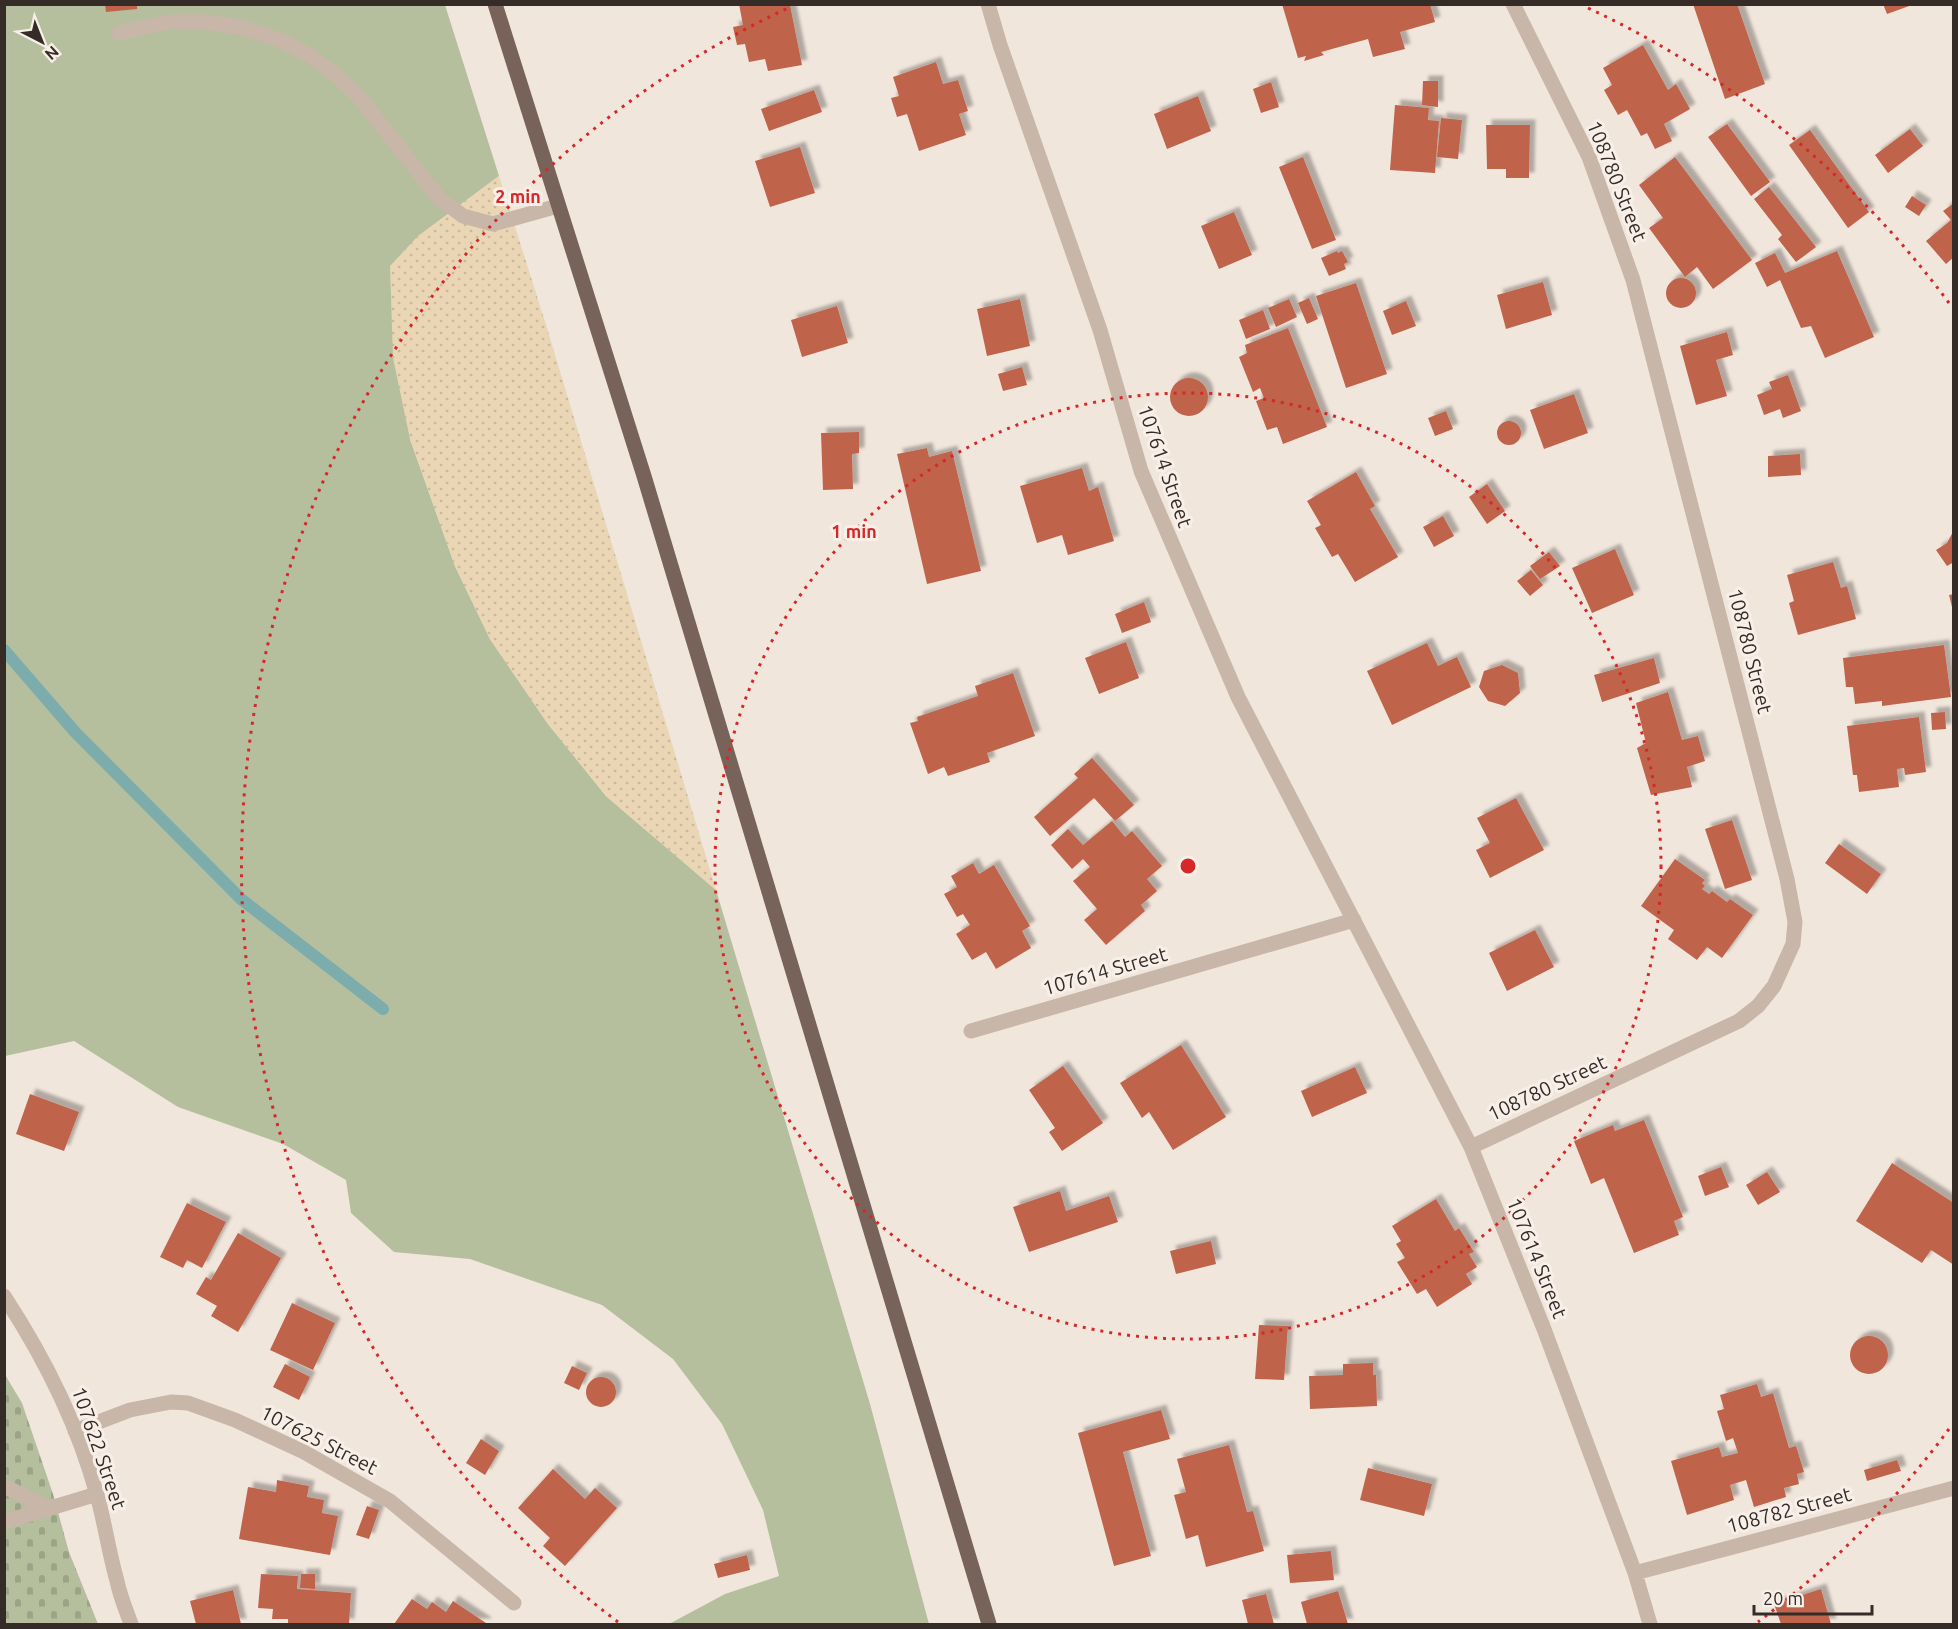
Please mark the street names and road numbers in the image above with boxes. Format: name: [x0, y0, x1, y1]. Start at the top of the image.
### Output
street label: 108780 Street: [1583, 117, 1652, 245]
street label: 107614 Street: [1134, 402, 1197, 530]
street label: 108780 Street: [1724, 586, 1777, 716]
street label: 107614 Street: [1040, 942, 1170, 999]
street label: 108780 Street: [1484, 1050, 1610, 1125]
street label: 107614 Street: [1503, 1194, 1572, 1322]
street label: 107622 Street: [68, 1384, 131, 1512]
street label: 107625 Street: [257, 1400, 382, 1479]
street label: 108782 Street: [1724, 1482, 1854, 1537]

